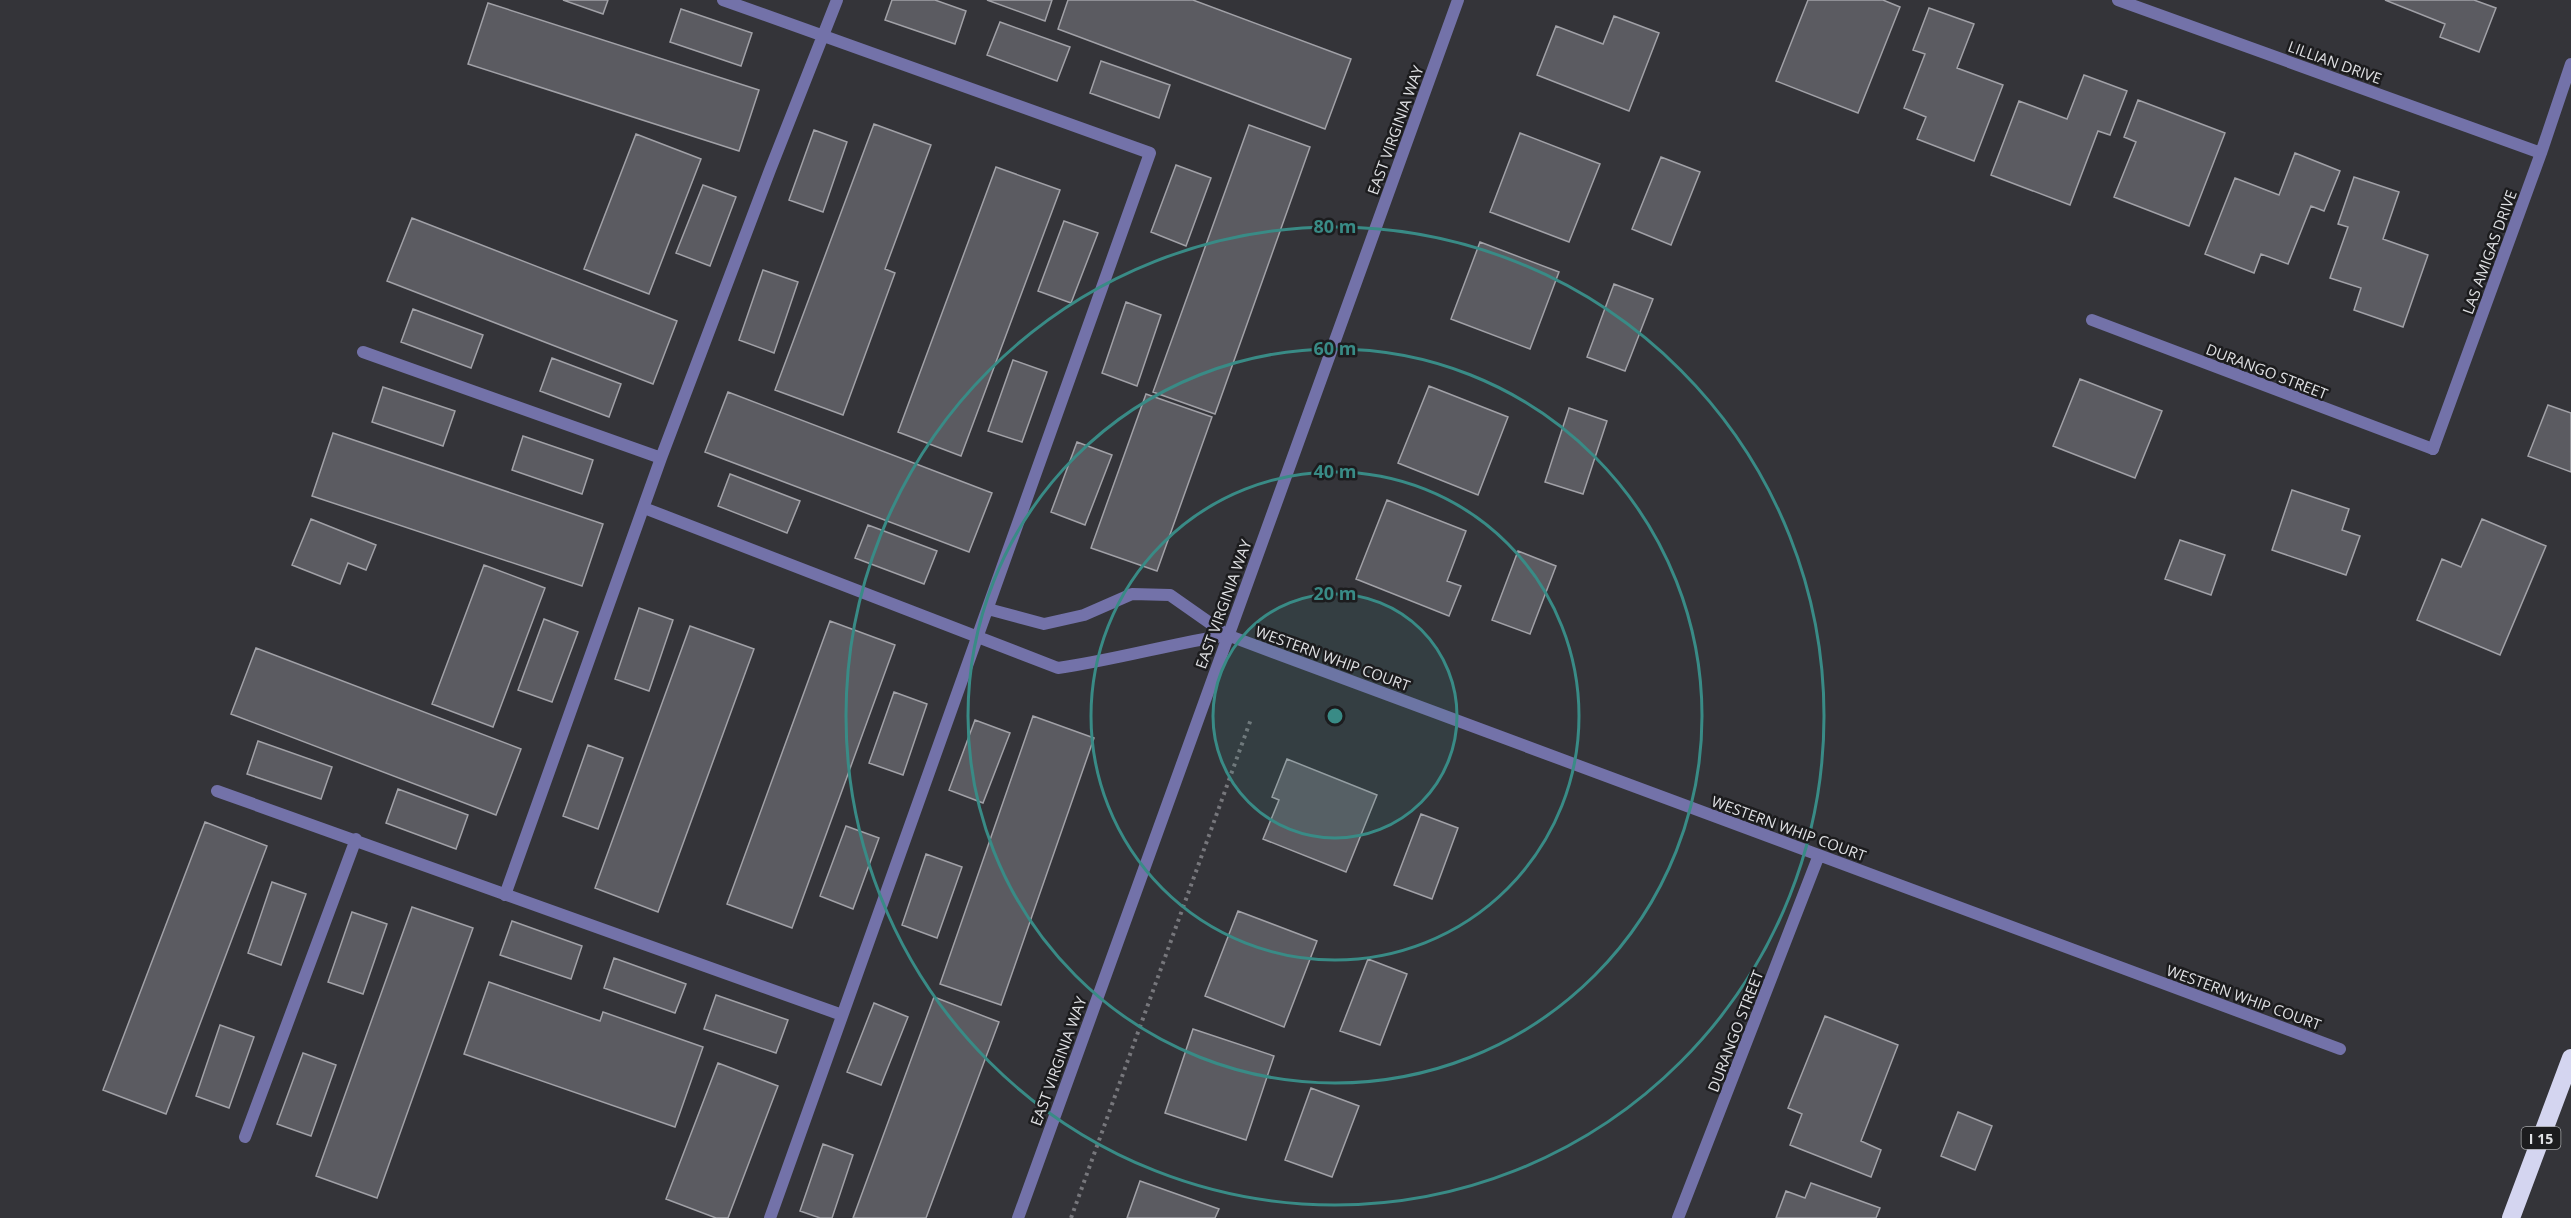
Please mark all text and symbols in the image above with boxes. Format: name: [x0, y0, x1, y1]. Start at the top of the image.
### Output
street label: LILLIAN DRIVE: [2285, 36, 2385, 88]
street label: EAST VIRGINIA WAY: [1362, 62, 1428, 197]
street label: LAS AMIGAS DRIVE: [2457, 187, 2521, 317]
text: 80 m: [1314, 214, 1356, 238]
text: 60 m: [1314, 336, 1356, 360]
street label: DURANGO STREET: [2203, 339, 2331, 404]
text: 40 m: [1314, 459, 1356, 483]
street label: EAST VIRGINIA WAY: [1190, 536, 1256, 671]
text: 20 m: [1314, 581, 1356, 605]
street label: WESTERN WHIP COURT: [1253, 621, 1414, 696]
centre of rings: [1325, 706, 1345, 726]
street label: WESTERN WHIP COURT: [1709, 791, 1870, 866]
street label: WESTERN WHIP COURT: [2164, 960, 2325, 1035]
street label: DURANGO STREET: [1703, 967, 1768, 1095]
street label: EAST VIRGINIA WAY: [1025, 993, 1091, 1128]
road number: I 15: [2522, 1127, 2560, 1149]

